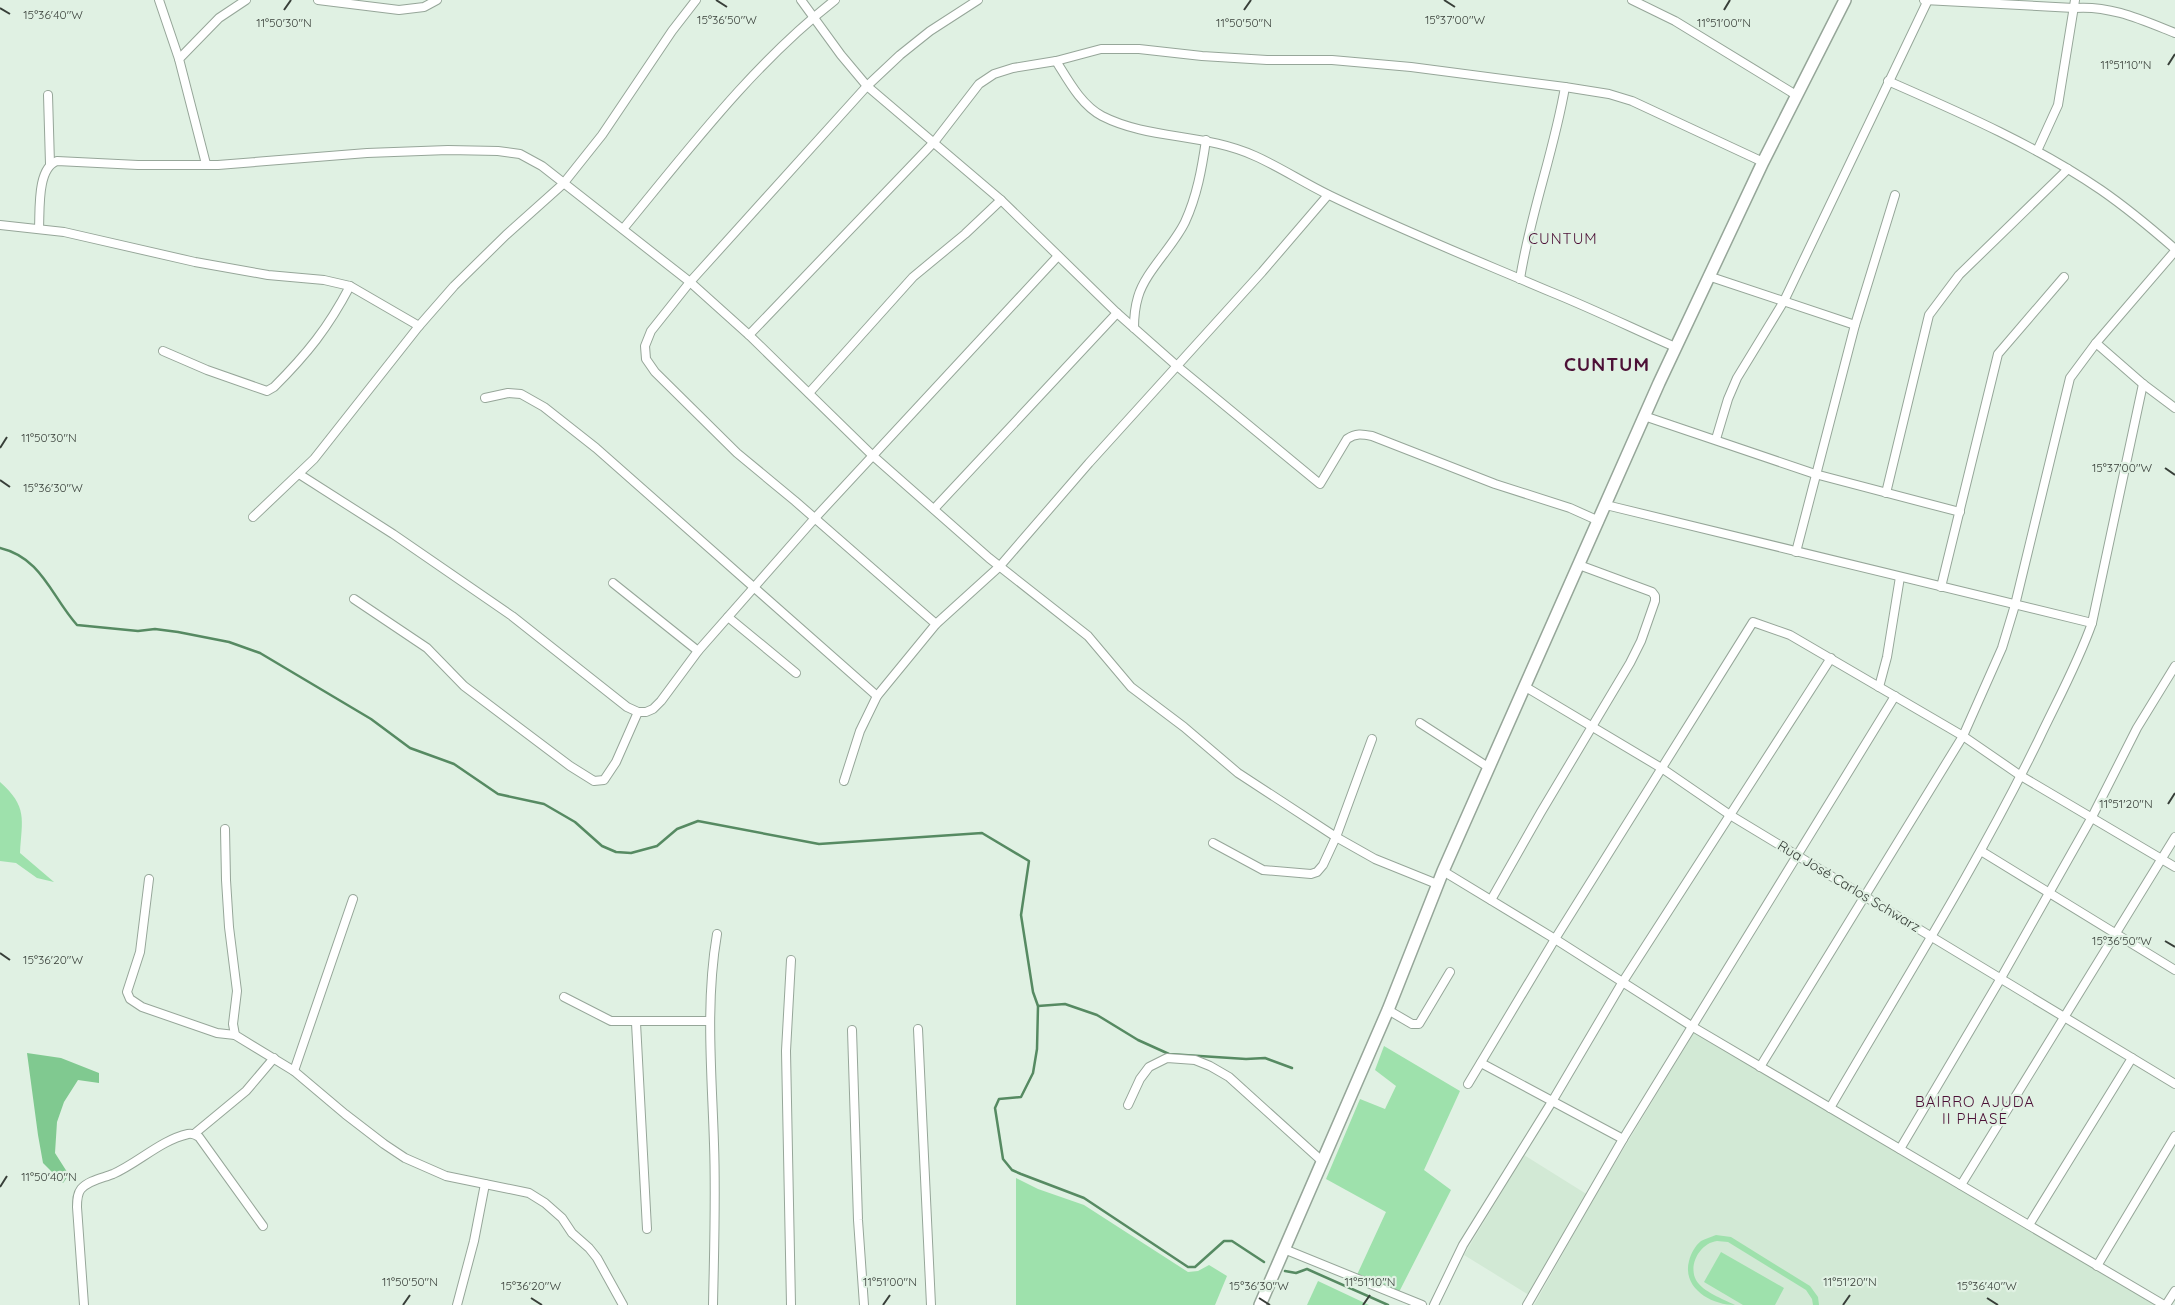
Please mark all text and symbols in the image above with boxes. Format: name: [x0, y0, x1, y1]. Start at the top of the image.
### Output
text: 15°36'40"W: [23, 7, 83, 22]
text: 15°36'50"W: [697, 12, 757, 27]
text: 15°37'00"W: [1425, 12, 1485, 27]
text: 11°50'30"N: [256, 15, 312, 30]
text: 11°50'50"N: [1216, 15, 1272, 30]
text: 11°51'00"N: [1697, 15, 1751, 30]
text: 11°51'10"N: [2100, 57, 2152, 72]
district label: CUNTUM: [1528, 229, 1598, 248]
district label: CUNTUM: [1564, 352, 1650, 376]
text: 11°50'30"N: [21, 430, 77, 445]
text: 15°37'00"W: [2092, 460, 2152, 475]
text: 15°36'30"W: [23, 480, 83, 495]
text: 11°51'20"N: [2099, 796, 2153, 811]
street label: Rua José Carlos Schwarz: [1774, 836, 1924, 936]
text: 15°36'50"W: [2092, 933, 2152, 948]
text: 15°36'20"W: [23, 952, 83, 967]
district label: BAIRRO AJUDA II PHASE: [1915, 1092, 2035, 1128]
text: 11°50'40"N: [21, 1169, 77, 1184]
text: 11°50'50"N: [382, 1274, 438, 1289]
text: 11°51'00"N: [863, 1274, 917, 1289]
text: 11°51'10"N: [1344, 1274, 1396, 1289]
text: 11°51'20"N: [1823, 1274, 1877, 1289]
text: 15°36'20"W: [501, 1278, 561, 1293]
text: 15°36'30"W: [1229, 1278, 1289, 1293]
text: 15°36'40"W: [1957, 1278, 2017, 1293]

